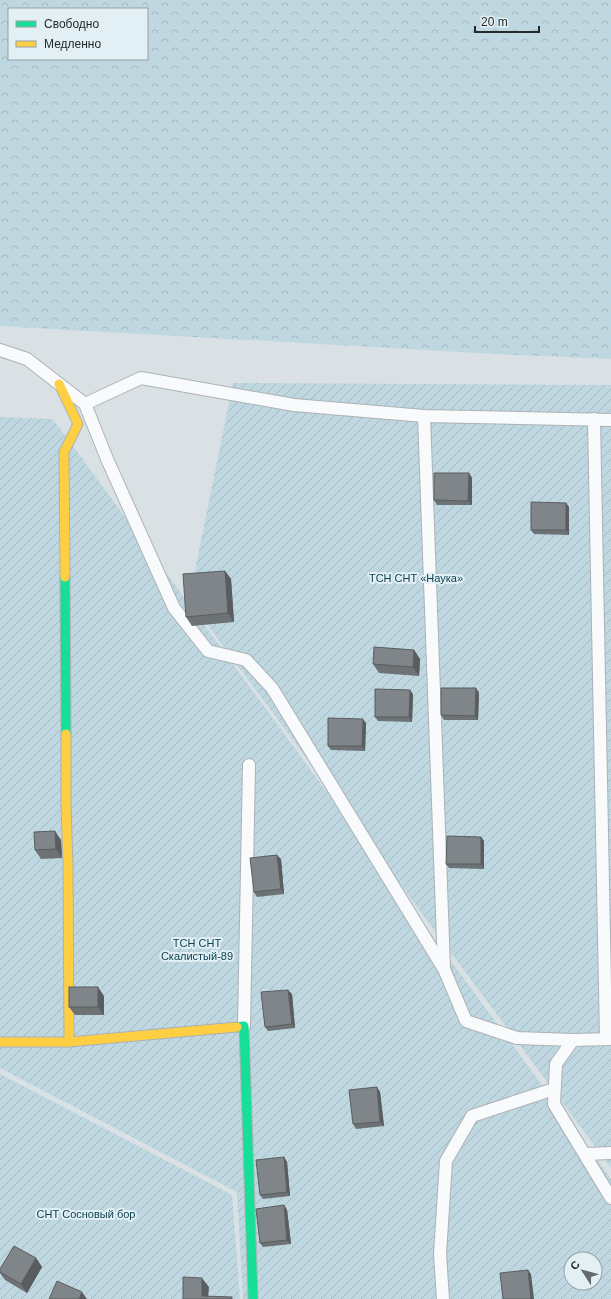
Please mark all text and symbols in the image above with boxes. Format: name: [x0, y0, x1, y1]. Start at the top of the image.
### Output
legend: [8, 8, 148, 60]
scale bar: [475, 8, 539, 34]
text: 20 m: [481, 15, 508, 29]
text: Свободно: [44, 17, 99, 31]
text: Медленно: [44, 37, 101, 51]
park label: ТСН СНТ «Наука»: [369, 572, 463, 584]
park label: ТСН СНТ Скалистый-89: [161, 937, 233, 962]
park label: СНТ Сосновый бор: [37, 1208, 135, 1220]
north arrow: [563, 1251, 603, 1291]
text: С: [568, 1258, 582, 1272]

